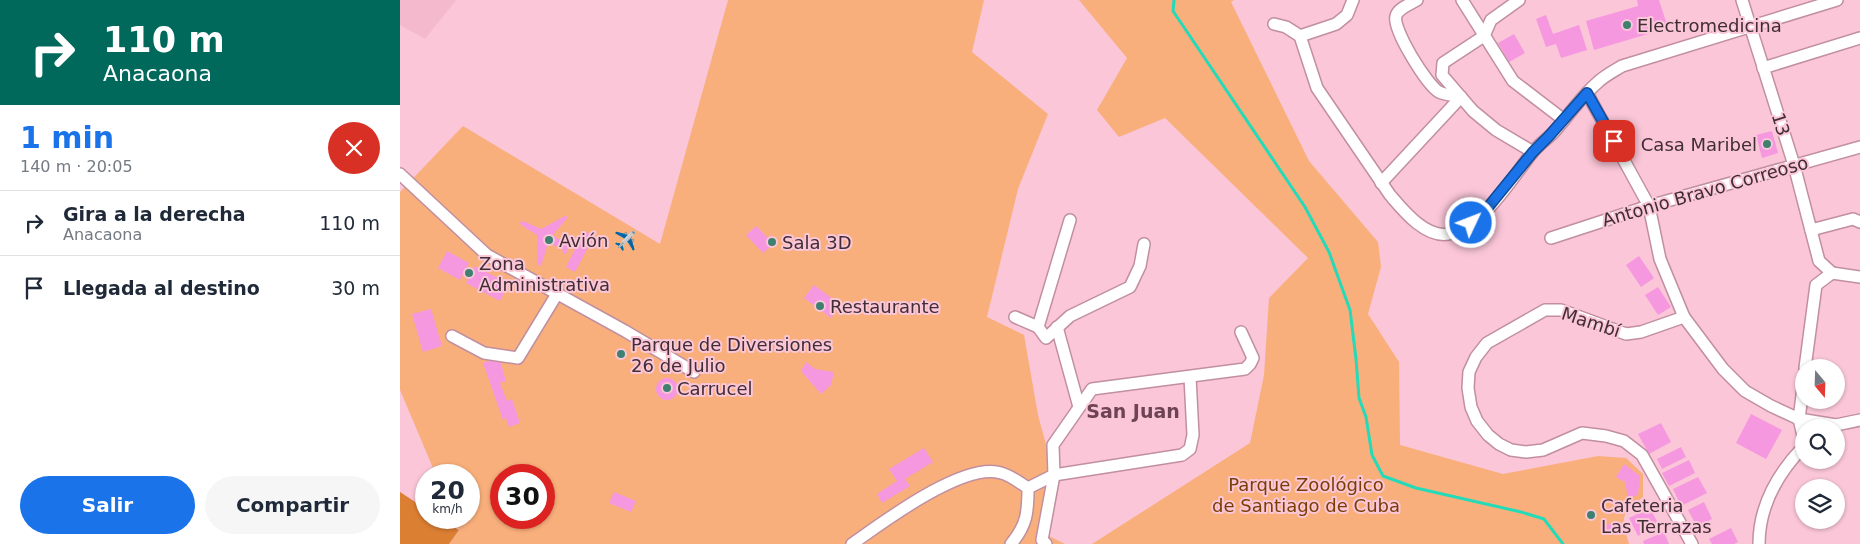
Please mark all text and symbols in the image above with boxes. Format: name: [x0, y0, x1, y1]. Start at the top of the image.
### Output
place label: Electromedicina: [1637, 15, 1782, 36]
marker: Electromedicina: [1621, 19, 1633, 31]
icon: right: [20, 20, 85, 85]
text: 110 m: [103, 20, 225, 60]
text: Anacaona: [103, 61, 212, 86]
street label: 13: [1768, 110, 1794, 138]
text: 1 min: [20, 120, 114, 155]
pin: [1593, 120, 1635, 162]
button: close: [328, 122, 380, 174]
icon: arrive: [1600, 127, 1628, 155]
place label: Casa Maribel: [1641, 134, 1757, 155]
marker: Casa Maribel: [1761, 138, 1773, 150]
street label: Antonio Bravo Correoso: [1600, 152, 1810, 230]
text: 140 m · 20:05: [20, 157, 133, 176]
position arrow: [1444, 196, 1496, 248]
text: Gira a la derecha: [63, 203, 246, 225]
icon: right: [20, 209, 48, 237]
text: 110 m: [319, 212, 380, 234]
text: Anacaona: [63, 225, 142, 244]
place label: Avión ✈️: [559, 230, 636, 251]
place label: Sala 3D: [782, 232, 852, 253]
marker: Avión ✈️: [543, 234, 555, 246]
marker: Sala 3D: [766, 236, 778, 248]
place label: Zona Administrativa: [479, 253, 610, 295]
marker: Zona Administrativa: [463, 267, 475, 279]
icon: arrive: [20, 274, 48, 302]
text: Llegada al destino: [63, 277, 260, 299]
text: 30 m: [331, 277, 380, 299]
place label: Restaurante: [830, 296, 940, 317]
marker: Restaurante: [814, 300, 826, 312]
street label: Mambí: [1559, 303, 1624, 342]
place label: Parque de Diversiones 26 de Julio: [631, 334, 832, 376]
marker: Parque de Diversiones 26 de Julio: [615, 348, 627, 360]
north arrow: [1795, 359, 1845, 409]
map controls: [1795, 359, 1845, 529]
place label: Carrucel: [677, 378, 752, 399]
marker: Carrucel: [661, 382, 673, 394]
district label: San Juan: [1086, 400, 1180, 422]
button: search: [1795, 419, 1845, 469]
speed limit sign: 30: [490, 464, 555, 529]
park label: Parque Zoológico de Santiago de Cuba: [1212, 474, 1400, 516]
button: Salir: [20, 476, 195, 534]
button: Compartir: [205, 476, 380, 534]
text: 20: [430, 476, 465, 505]
button: layers: [1795, 479, 1845, 529]
place label: Cafeteria Las Terrazas: [1601, 495, 1712, 537]
text: km/h: [432, 502, 463, 516]
marker: Cafeteria Las Terrazas: [1585, 509, 1597, 521]

